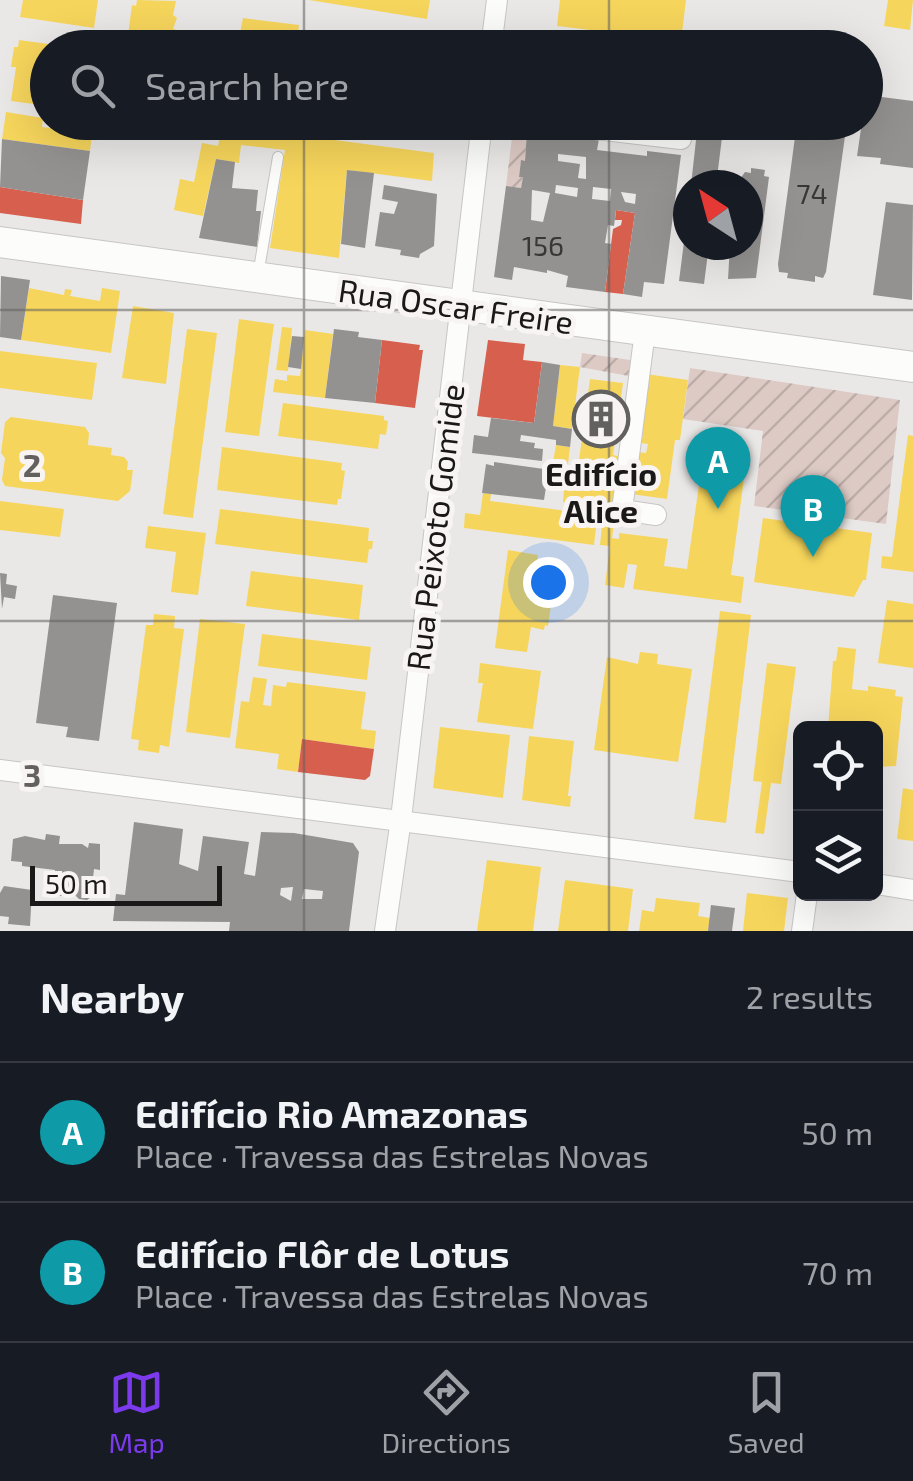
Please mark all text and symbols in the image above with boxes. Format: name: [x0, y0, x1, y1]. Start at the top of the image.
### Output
search box: [30, 30, 883, 140]
icon: search: [65, 58, 120, 113]
text: Search here: [145, 62, 349, 108]
north arrow: [673, 170, 763, 260]
house number: 74: [796, 176, 828, 210]
house number: 156: [522, 228, 564, 262]
street label: Rua Oscar Freire: [336, 270, 576, 340]
street label: Rua Peixoto Gomide: [398, 382, 470, 672]
building icon: Edifício Alice: [571, 389, 631, 449]
pin: A: [686, 426, 750, 509]
text: 2: [23, 445, 41, 483]
place label: Edifício Alice: [545, 454, 657, 529]
pin: B: [780, 474, 846, 557]
your location: [523, 557, 574, 608]
map controls: [793, 721, 883, 901]
button: locate: [793, 721, 883, 811]
text: 3: [23, 755, 41, 793]
button: layers: [793, 811, 883, 901]
scale bar: [30, 861, 222, 906]
text: 50 m: [45, 866, 108, 900]
text: Nearby: [40, 971, 184, 1021]
text: 2 results: [746, 977, 873, 1015]
text: Edifício Rio Amazonas: [135, 1090, 528, 1136]
text: A: [62, 1113, 83, 1151]
text: 50 m: [801, 1113, 873, 1151]
text: Place · Travessa das Estrelas Novas: [135, 1136, 649, 1174]
text: Edifício Flôr de Lotus: [135, 1230, 510, 1276]
text: B: [62, 1253, 83, 1291]
text: 70 m: [802, 1253, 873, 1291]
text: Place · Travessa das Estrelas Novas: [135, 1276, 649, 1314]
tab: Map: [108, 1365, 165, 1459]
tab: Directions: [382, 1365, 511, 1459]
tab: Saved: [728, 1365, 805, 1459]

